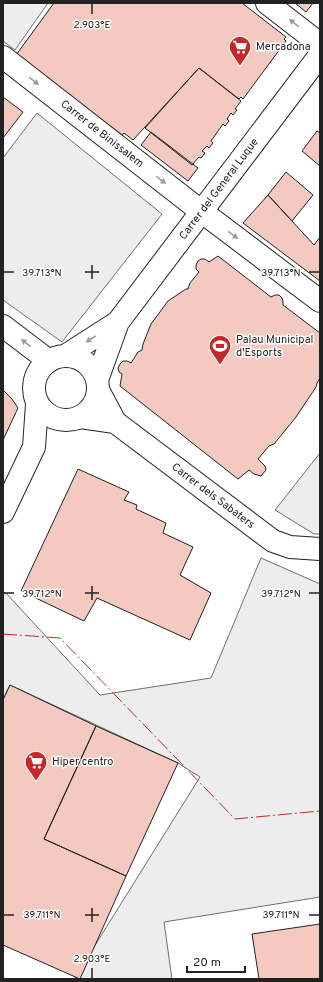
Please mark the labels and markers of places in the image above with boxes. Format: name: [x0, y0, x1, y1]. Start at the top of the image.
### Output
supermarket icon: Mercadona: [227, 34, 253, 67]
place label: Mercadona: [256, 40, 311, 54]
sports icon: Palau Municipal d'Esports: [207, 333, 233, 366]
place label: Palau Municipal d'Esports: [236, 333, 313, 360]
supermarket icon: Hiper centro: [23, 749, 49, 782]
place label: Hiper centro: [52, 755, 113, 769]

